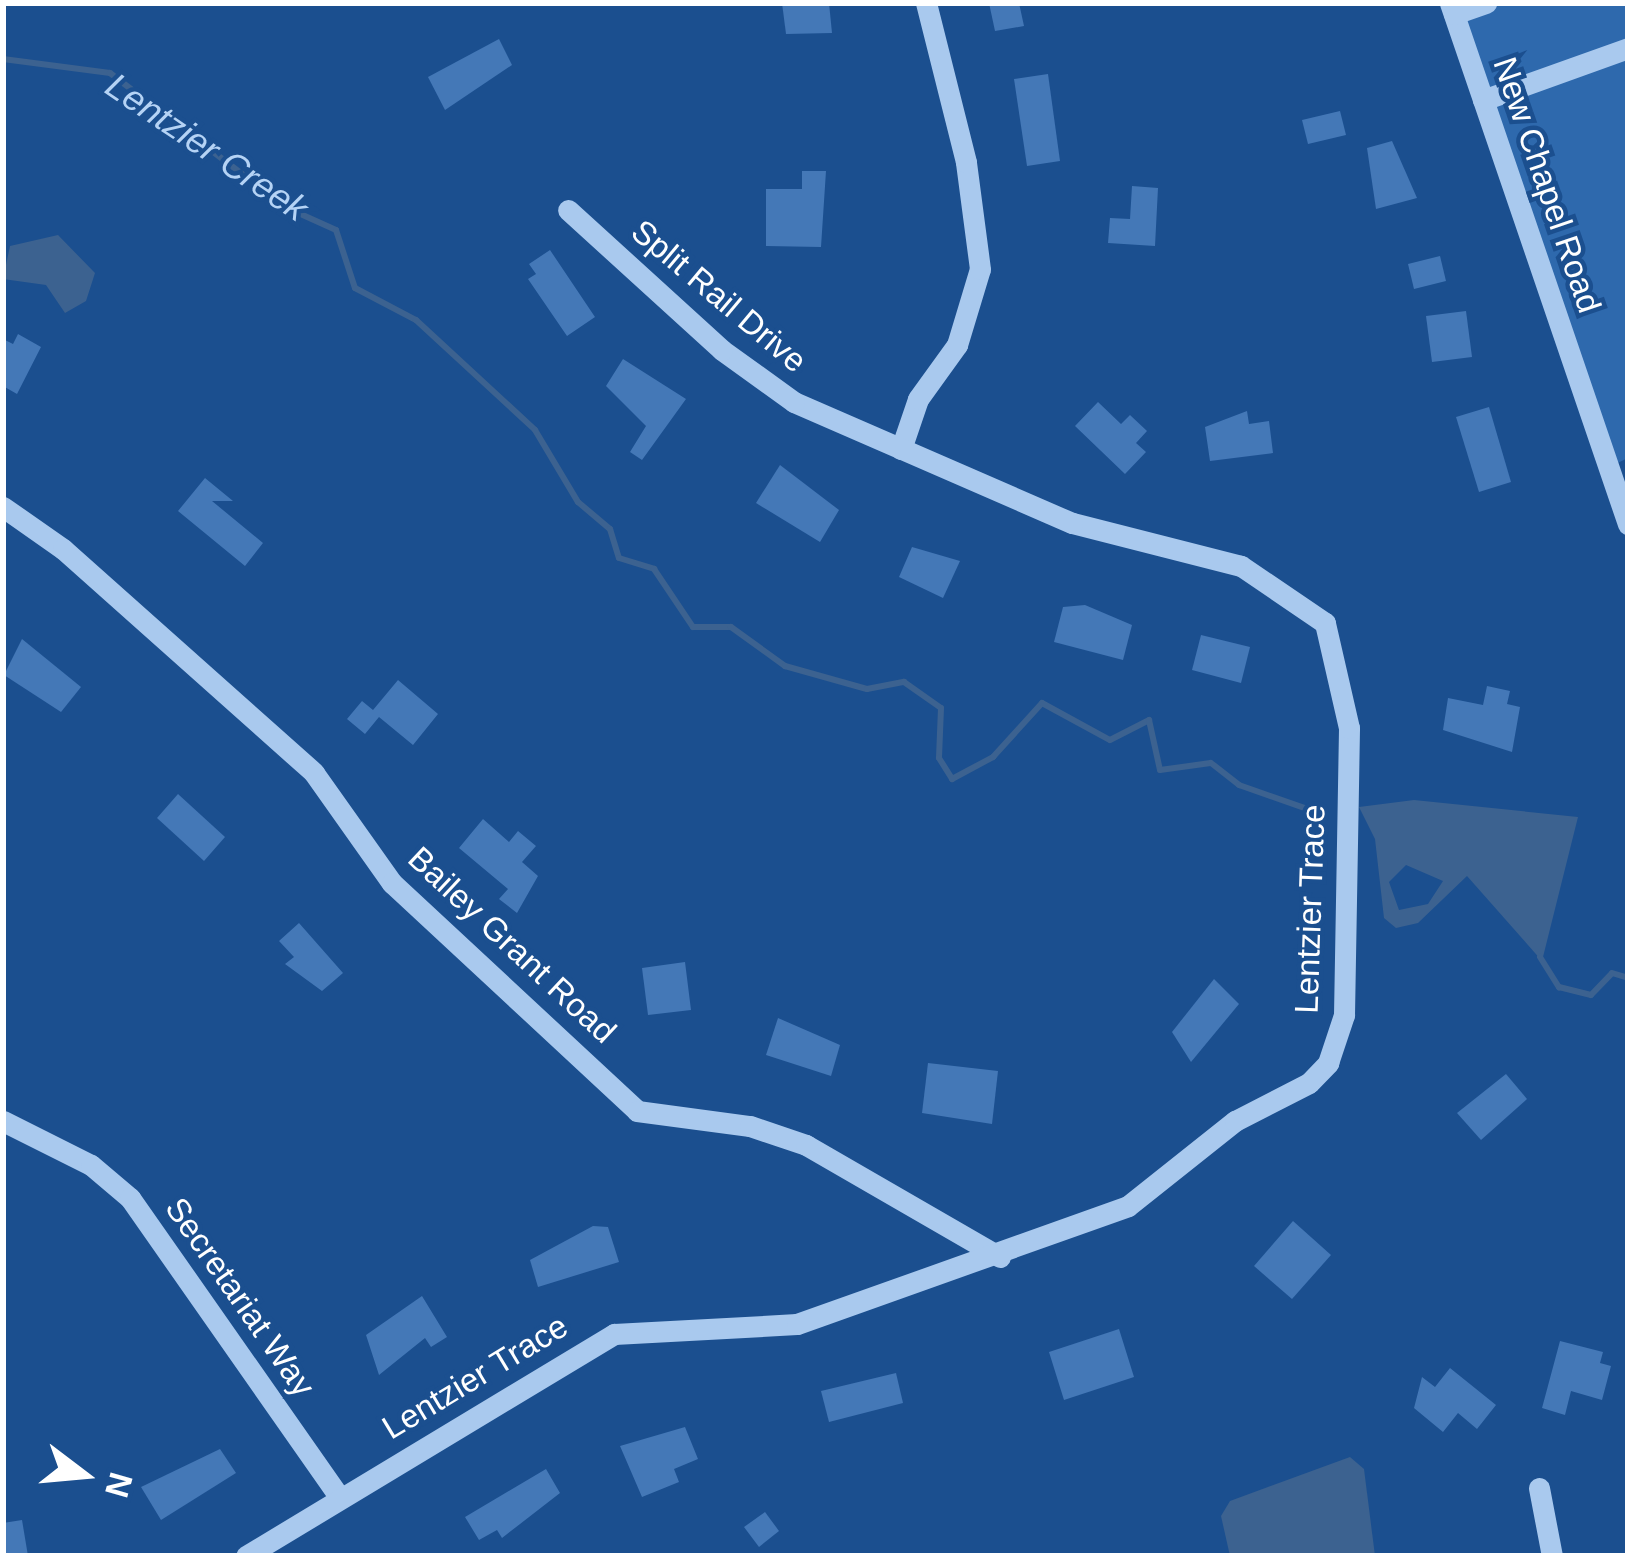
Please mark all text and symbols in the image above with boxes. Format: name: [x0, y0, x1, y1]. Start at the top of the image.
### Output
street label: New Chapel Road: [1485, 52, 1609, 318]
water label: Lentzier Creek: [98, 64, 316, 230]
street label: Split Rail Drive: [623, 211, 815, 381]
street label: Lentzier Trace: [1287, 804, 1333, 1014]
street label: Bailey Grant Road: [400, 839, 624, 1051]
street label: Secretariat Way: [157, 1190, 323, 1404]
street label: Lentzier Trace: [375, 1306, 575, 1448]
north arrow: [24, 1415, 144, 1535]
text: N: [98, 1469, 140, 1502]

